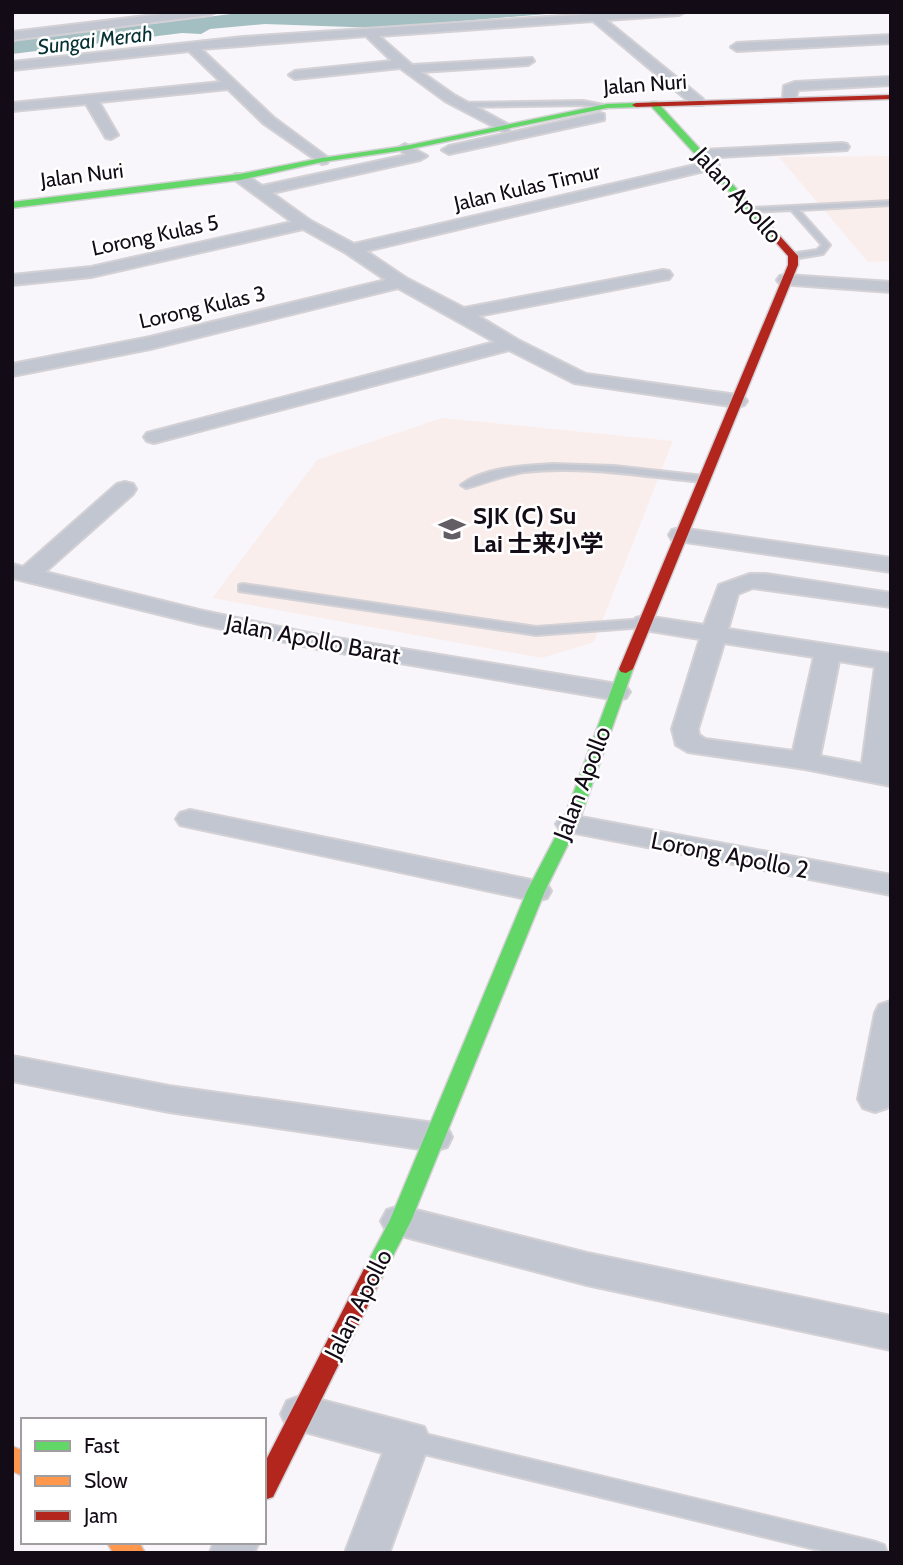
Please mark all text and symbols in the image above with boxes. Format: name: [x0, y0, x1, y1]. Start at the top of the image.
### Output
water label: Sungai Merah: [36, 21, 154, 59]
street label: Jalan Nuri: [602, 69, 687, 99]
street label: Jalan Apollo: [687, 140, 789, 249]
street label: Jalan Nuri: [38, 158, 125, 193]
street label: Jalan Kulas Timur: [451, 158, 603, 216]
street label: Lorong Kulas 5: [89, 209, 221, 261]
street label: Lorong Kulas 3: [136, 280, 268, 334]
place label: SJK (C) Su Lai 士来小学: [473, 501, 604, 558]
school or university icon: SJK (C) Su Lai 士来小学: [437, 514, 467, 544]
street label: Jalan Apollo Barat: [222, 608, 403, 670]
street label: Jalan Apollo: [547, 722, 617, 845]
street label: Lorong Apollo 2: [649, 826, 811, 884]
street label: Jalan Apollo: [318, 1244, 398, 1365]
legend: [21, 1418, 266, 1544]
text: Fast: [84, 1433, 120, 1458]
text: Slow: [84, 1468, 128, 1493]
text: Jam: [83, 1503, 118, 1528]

